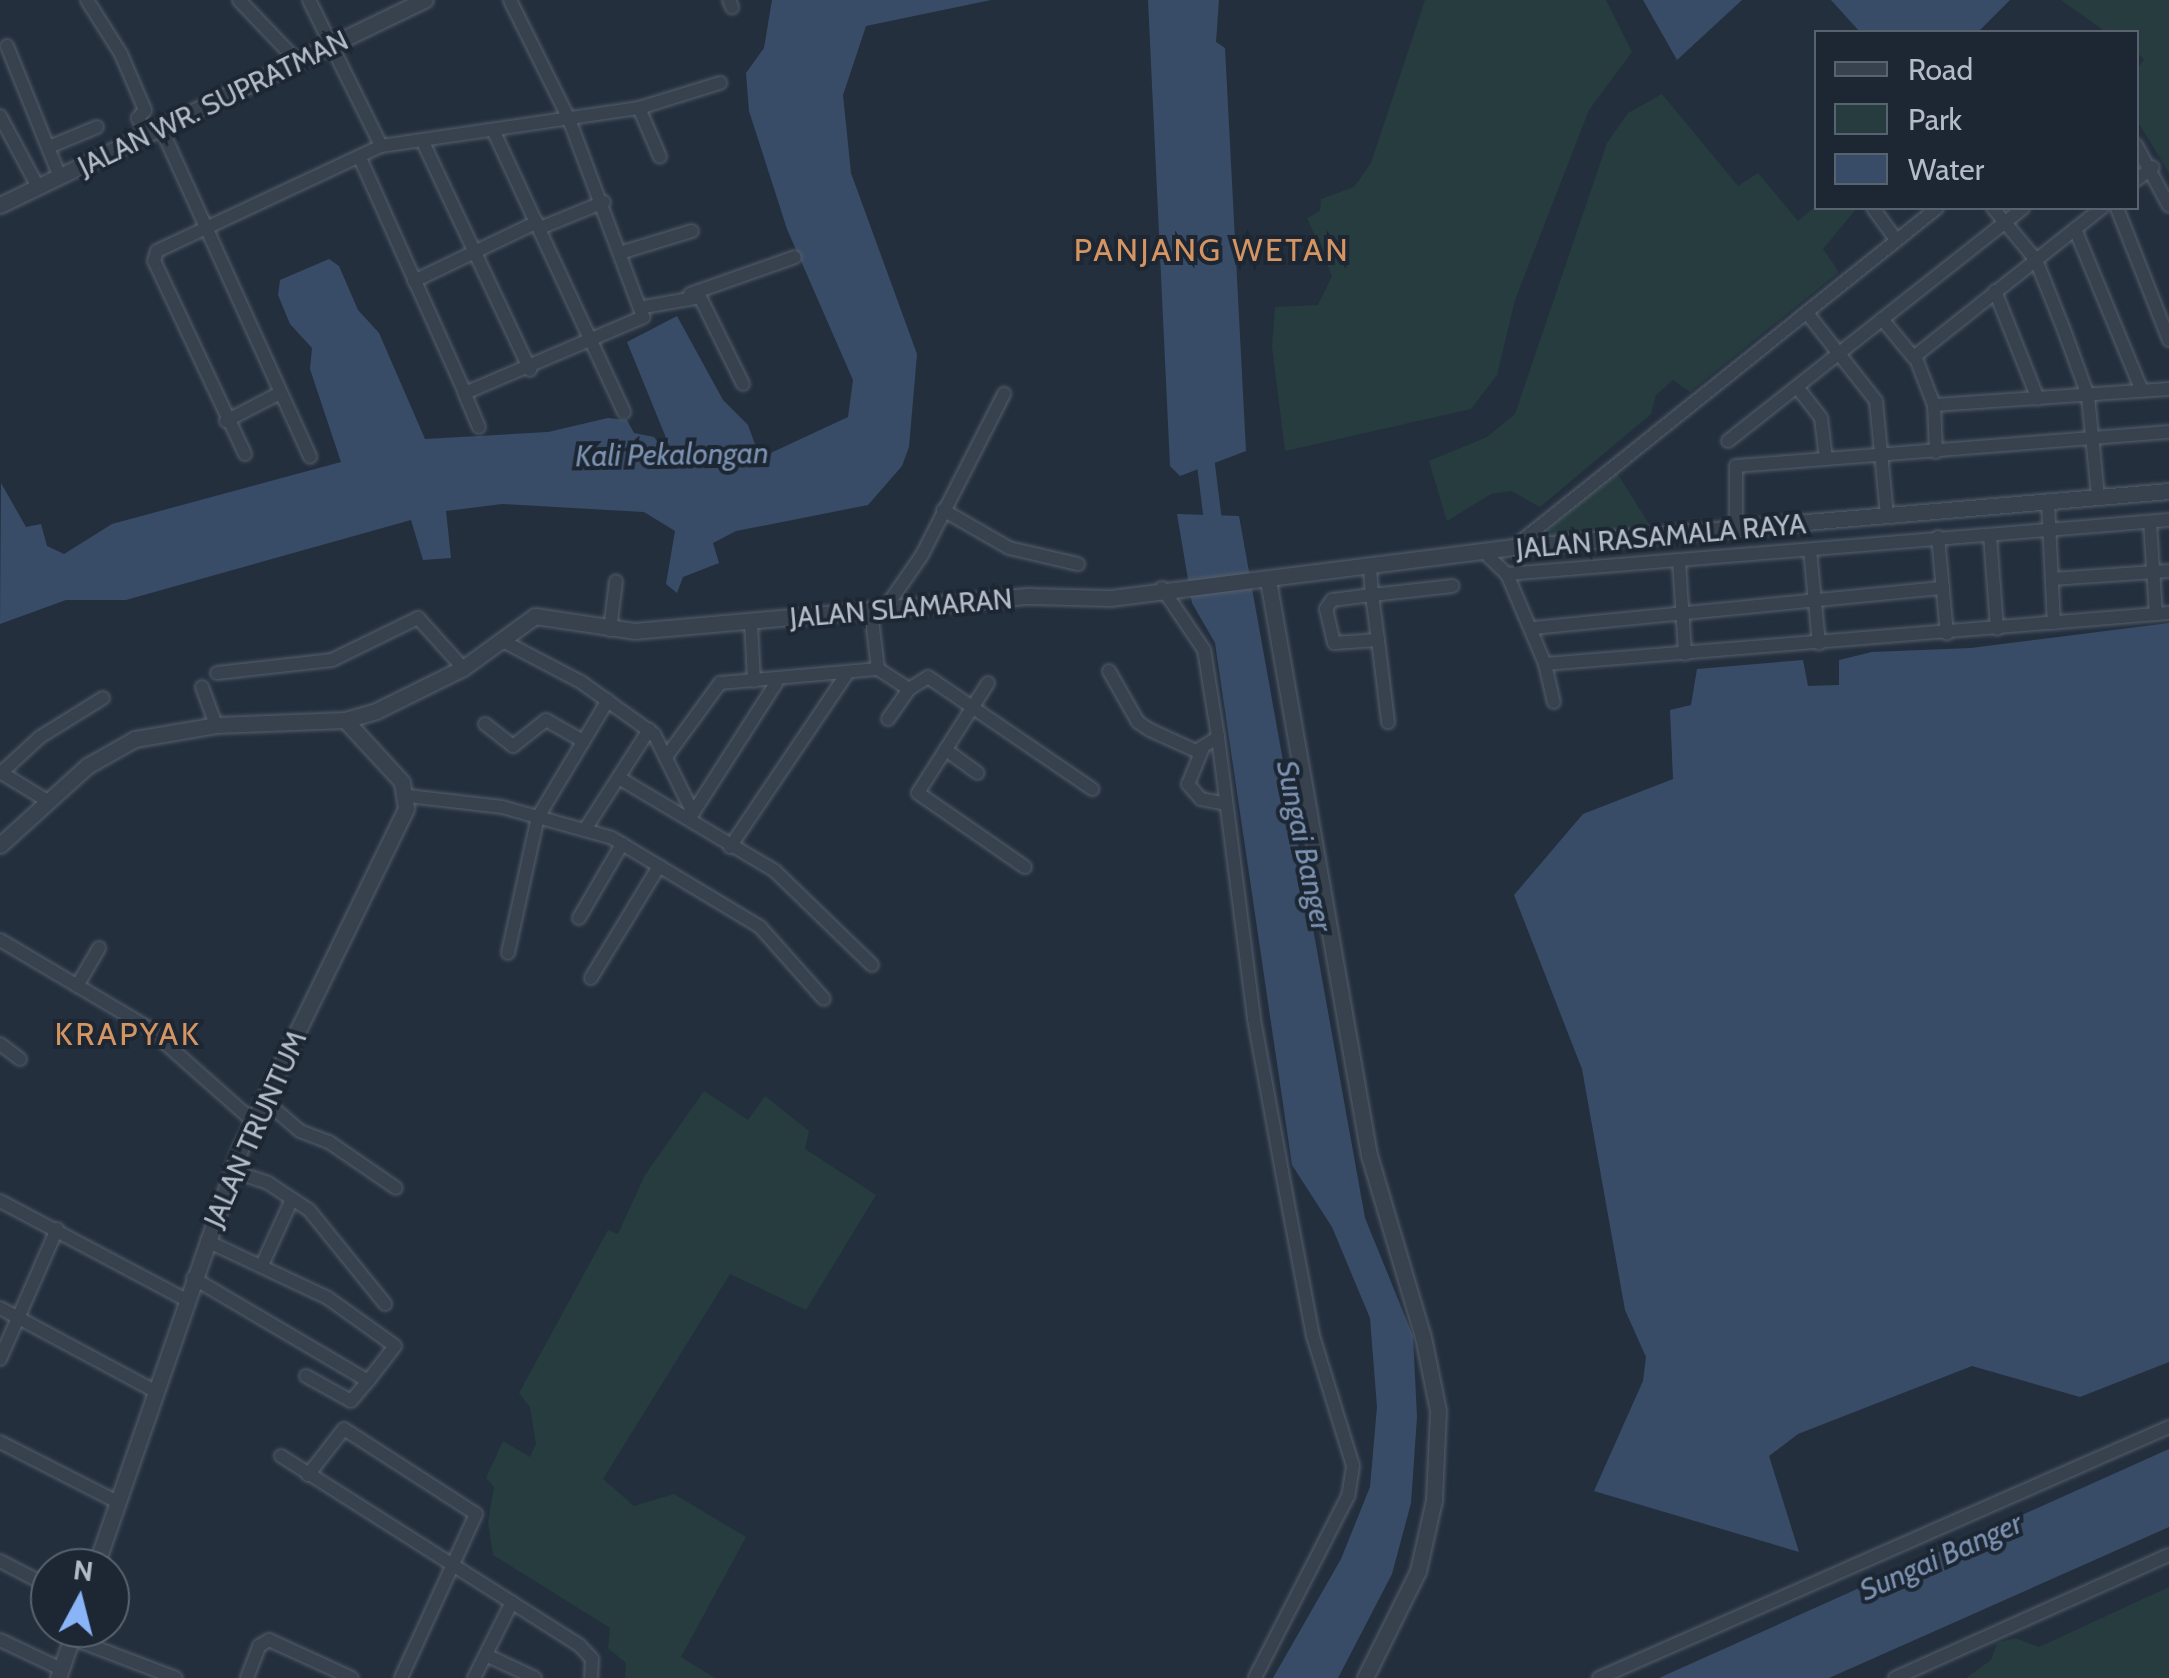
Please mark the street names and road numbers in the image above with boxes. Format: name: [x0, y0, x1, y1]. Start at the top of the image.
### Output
street label: JALAN WR. SUPRATMAN: [72, 23, 354, 183]
street label: JALAN RASAMALA RAYA: [1515, 507, 1807, 565]
street label: JALAN SLAMARAN: [788, 582, 1014, 634]
street label: JALAN TRUNTUM: [197, 1026, 313, 1232]

